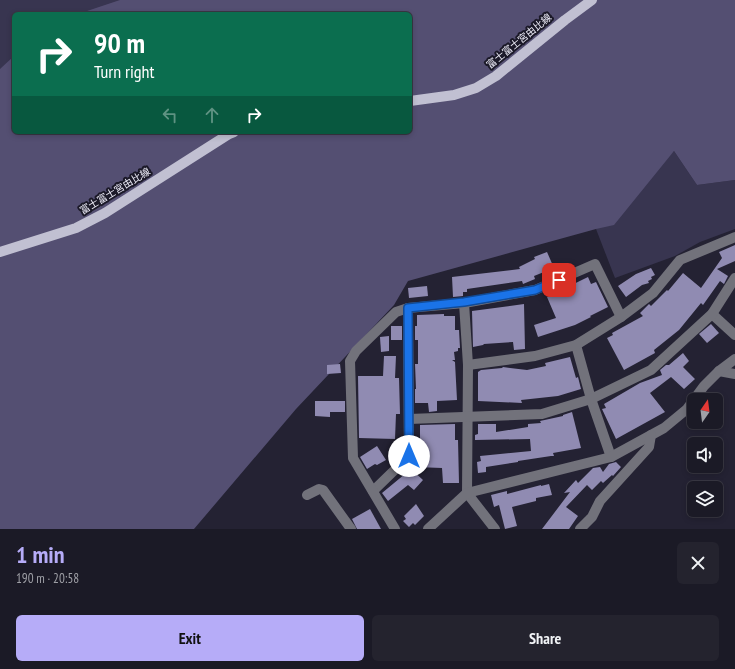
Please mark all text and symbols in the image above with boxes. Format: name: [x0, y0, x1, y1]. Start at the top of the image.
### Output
street label: 富士富士宮由比線: [484, 11, 554, 71]
text: 90 m: [94, 24, 145, 61]
icon: right: [28, 28, 80, 80]
text: Turn right: [94, 60, 154, 83]
icon: left: [159, 104, 181, 126]
icon: ahead: [201, 104, 223, 126]
icon: right: [243, 104, 265, 126]
street label: 富士富士宮由比線: [77, 165, 153, 217]
pin: [542, 263, 576, 297]
icon: arrive: [548, 269, 570, 291]
north arrow: [687, 393, 723, 429]
map controls: [687, 393, 723, 517]
position arrow: [388, 435, 430, 477]
button: sound: [687, 437, 723, 473]
button: layers: [687, 481, 723, 517]
text: 1 min: [16, 539, 64, 570]
button: close: [677, 542, 719, 584]
text: 190 m · 20:58: [16, 570, 79, 587]
button: Exit: [16, 615, 364, 661]
button: Share: [372, 615, 719, 661]

